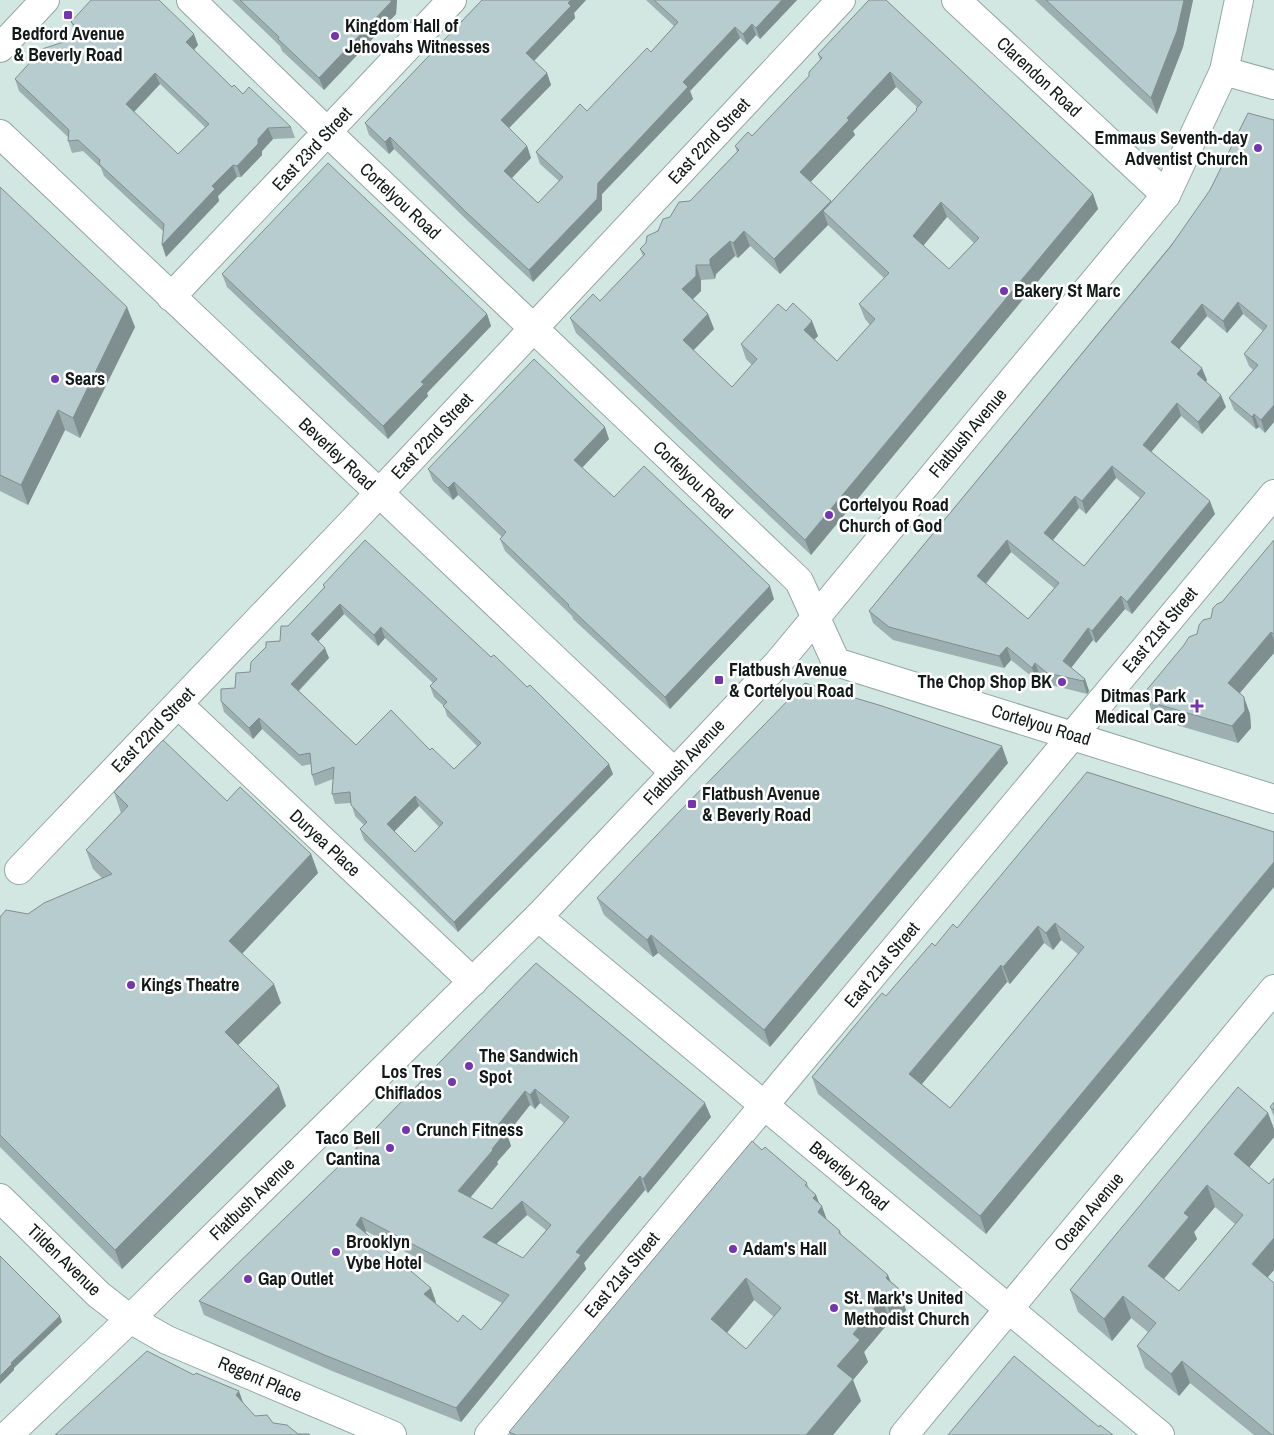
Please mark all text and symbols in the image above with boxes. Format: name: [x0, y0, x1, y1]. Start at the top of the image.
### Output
marker: Bedford Avenue & Beverly Road: [62, 9, 74, 21]
place label: Kingdom Hall of Jehovahs Witnesses: [345, 13, 490, 59]
place label: Bedford Avenue & Beverly Road: [12, 21, 124, 67]
marker: Kingdom Hall of Jehovahs Witnesses: [329, 30, 341, 42]
street label: Clarendon Road: [992, 31, 1087, 122]
street label: East 22nd Street: [662, 92, 755, 189]
street label: East 23rd Street: [266, 101, 357, 196]
place label: Emmaus Seventh-day Adventist Church: [1095, 125, 1249, 171]
marker: Emmaus Seventh-day Adventist Church: [1252, 142, 1264, 154]
street label: Cortelyou Road: [354, 157, 446, 245]
place label: Bakery St Marc: [1014, 278, 1121, 303]
marker: Bakery St Marc: [998, 285, 1010, 297]
place label: Sears: [65, 366, 105, 391]
marker: Sears: [49, 373, 61, 385]
street label: Flatbush Avenue: [923, 383, 1012, 483]
street label: East 22nd Street: [385, 387, 478, 484]
street label: Beverley Road: [293, 411, 381, 496]
street label: Cortelyou Road: [648, 435, 739, 524]
place label: Cortelyou Road Church of God: [839, 492, 949, 538]
marker: Cortelyou Road Church of God: [823, 509, 835, 521]
street label: East 21st Street: [1116, 581, 1203, 678]
place label: Flatbush Avenue & Cortelyou Road: [729, 657, 854, 703]
place label: The Chop Shop BK: [918, 669, 1052, 694]
marker: Flatbush Avenue & Cortelyou Road: [713, 674, 725, 686]
marker: The Chop Shop BK: [1056, 676, 1068, 688]
street label: East 22nd Street: [105, 681, 200, 778]
place label: Ditmas Park Medical Care: [1095, 683, 1187, 729]
street label: Cortelyou Road: [988, 698, 1094, 751]
marker: Ditmas Park Medical Care: [1190, 699, 1204, 713]
street label: Flatbush Avenue: [637, 713, 730, 810]
place label: Flatbush Avenue & Beverly Road: [702, 781, 820, 827]
marker: Flatbush Avenue & Beverly Road: [686, 798, 698, 810]
street label: Duryea Place: [284, 803, 366, 882]
street label: East 21st Street: [838, 916, 925, 1013]
place label: Kings Theatre: [141, 972, 239, 997]
marker: Kings Theatre: [125, 979, 137, 991]
place label: The Sandwich Spot: [479, 1043, 578, 1089]
place label: Los Tres Chiflados: [375, 1059, 442, 1105]
marker: The Sandwich Spot: [463, 1060, 475, 1072]
marker: Los Tres Chiflados: [446, 1076, 458, 1088]
place label: Crunch Fitness: [416, 1117, 523, 1142]
marker: Crunch Fitness: [400, 1124, 412, 1136]
place label: Taco Bell Cantina: [315, 1125, 381, 1171]
street label: Beverley Road: [804, 1135, 894, 1216]
marker: Taco Bell Cantina: [384, 1142, 396, 1154]
street label: Flatbush Avenue: [204, 1152, 300, 1246]
street label: Ocean Avenue: [1048, 1167, 1129, 1257]
street label: Tilden Avenue: [22, 1218, 107, 1301]
street label: East 21st Street: [578, 1226, 665, 1323]
place label: Brooklyn Vybe Hotel: [346, 1229, 422, 1275]
place label: Adam's Hall: [743, 1236, 827, 1261]
marker: Adam's Hall: [727, 1243, 739, 1255]
marker: Brooklyn Vybe Hotel: [330, 1246, 342, 1258]
place label: Gap Outlet: [258, 1266, 334, 1291]
marker: Gap Outlet: [242, 1273, 254, 1285]
place label: St. Mark's United Methodist Church: [844, 1285, 969, 1331]
marker: St. Mark's United Methodist Church: [828, 1302, 840, 1314]
street label: Regent Place: [215, 1350, 306, 1407]

